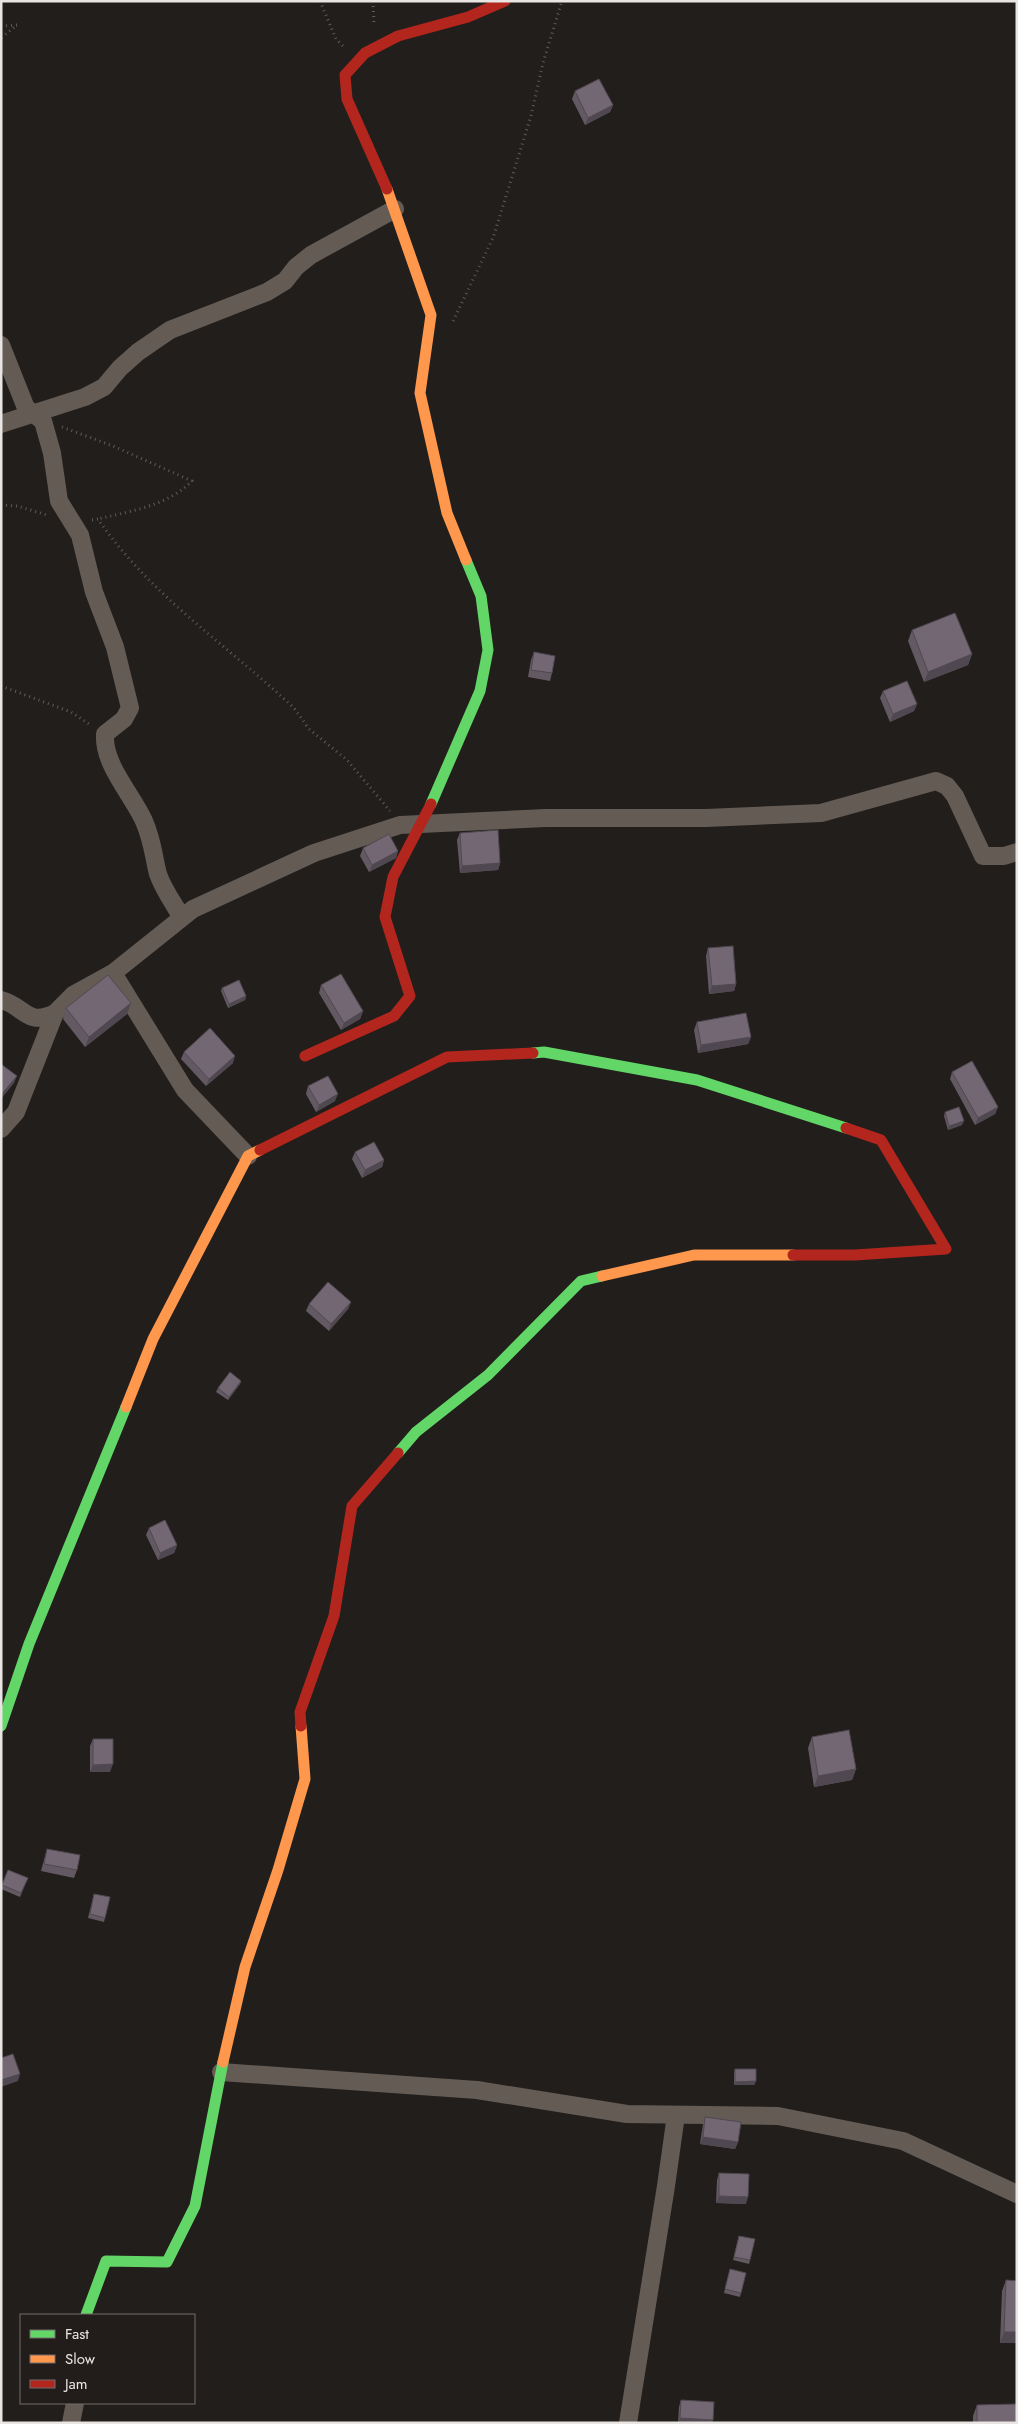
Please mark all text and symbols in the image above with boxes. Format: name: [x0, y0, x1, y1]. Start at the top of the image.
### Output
legend: [20, 2314, 195, 2404]
text: Fast: [65, 2323, 89, 2345]
text: Slow: [65, 2348, 96, 2370]
text: Jam: [63, 2373, 88, 2395]

